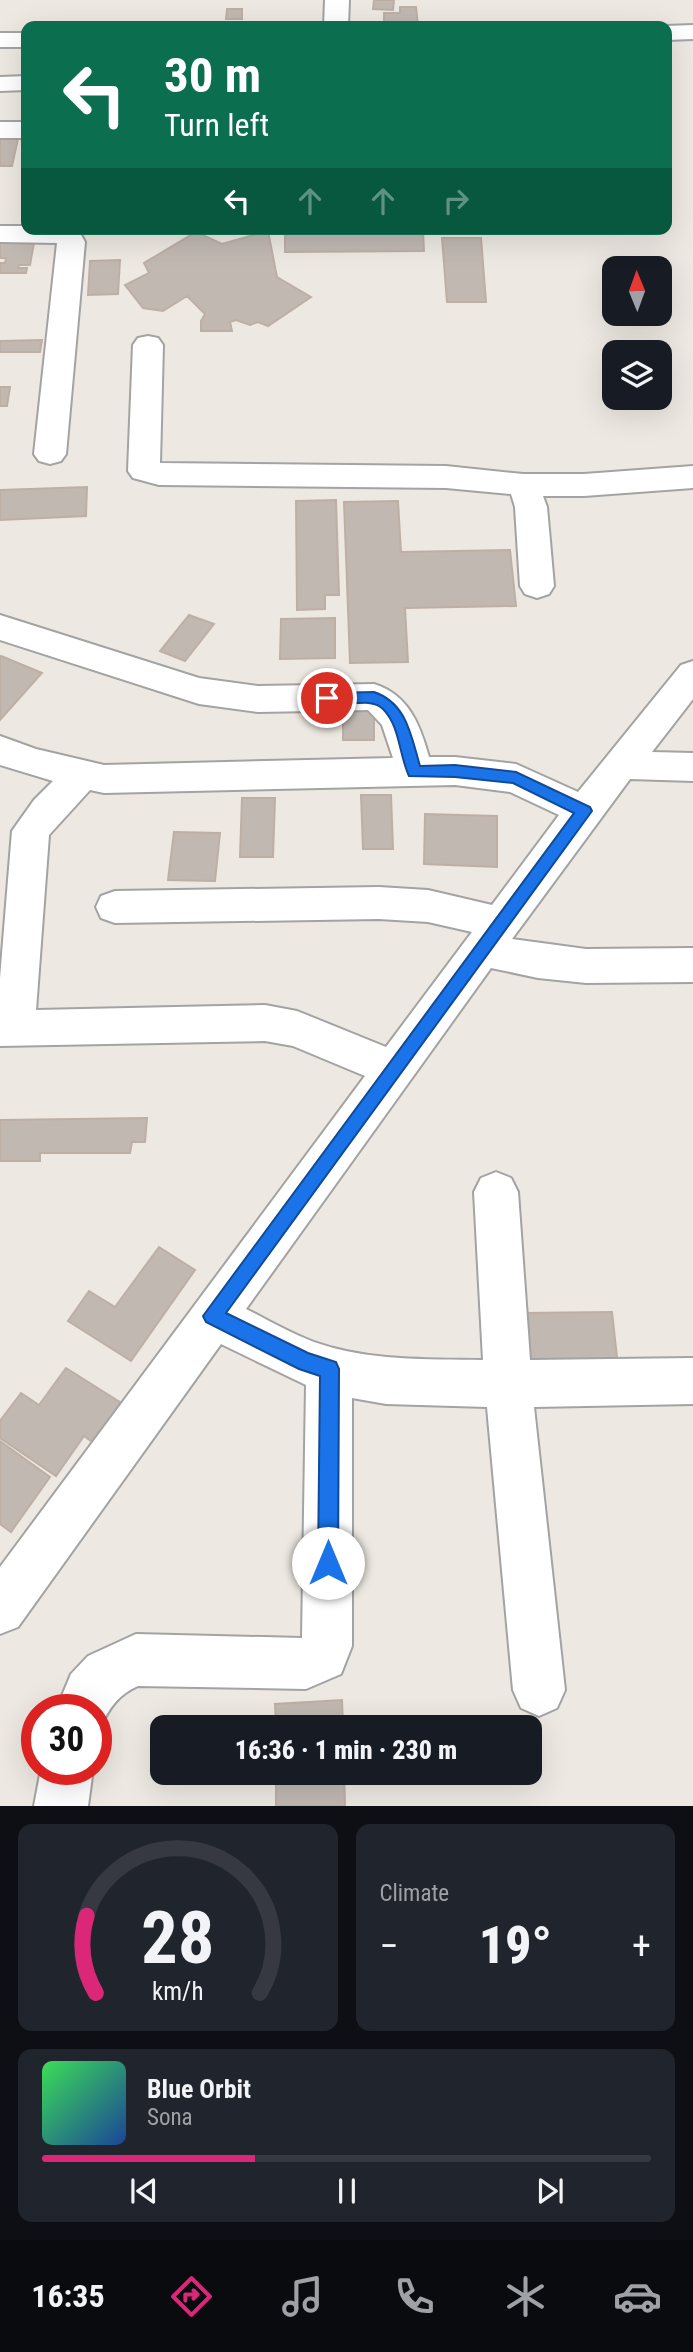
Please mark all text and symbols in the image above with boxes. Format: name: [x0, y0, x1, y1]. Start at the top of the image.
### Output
text: 30 m: [164, 47, 261, 104]
icon: left: [49, 49, 140, 140]
text: Turn left: [164, 106, 269, 144]
icon: left: [218, 182, 256, 220]
icon: ahead: [291, 182, 329, 220]
icon: ahead: [364, 182, 402, 220]
icon: right: [437, 182, 475, 220]
north arrow: [602, 256, 672, 326]
map controls: [602, 256, 672, 410]
button: layers: [602, 340, 672, 410]
pin: [297, 668, 357, 728]
icon: arrive: [308, 679, 346, 717]
position arrow: [291, 1526, 365, 1600]
speed limit sign: 30: [21, 1694, 112, 1785]
text: 16:36 · 1 min · 230 m: [235, 1735, 457, 1765]
text: Climate: [380, 1880, 449, 1907]
text: 28: [141, 1896, 215, 1982]
text: 19°: [479, 1915, 552, 1976]
text: −: [380, 1924, 399, 1968]
text: +: [632, 1924, 651, 1968]
text: km/h: [152, 1977, 203, 2006]
text: Blue Orbit: [147, 2074, 251, 2104]
text: Sona: [147, 2104, 193, 2131]
icon: previous: [125, 2172, 163, 2210]
icon: pause: [328, 2172, 366, 2210]
icon: next: [531, 2172, 569, 2210]
icon: directions: [167, 2272, 216, 2321]
icon: music: [278, 2272, 327, 2321]
icon: phone: [390, 2272, 439, 2321]
icon: climate: [501, 2272, 550, 2321]
icon: car: [613, 2272, 662, 2321]
text: 16:35: [31, 2277, 105, 2315]

